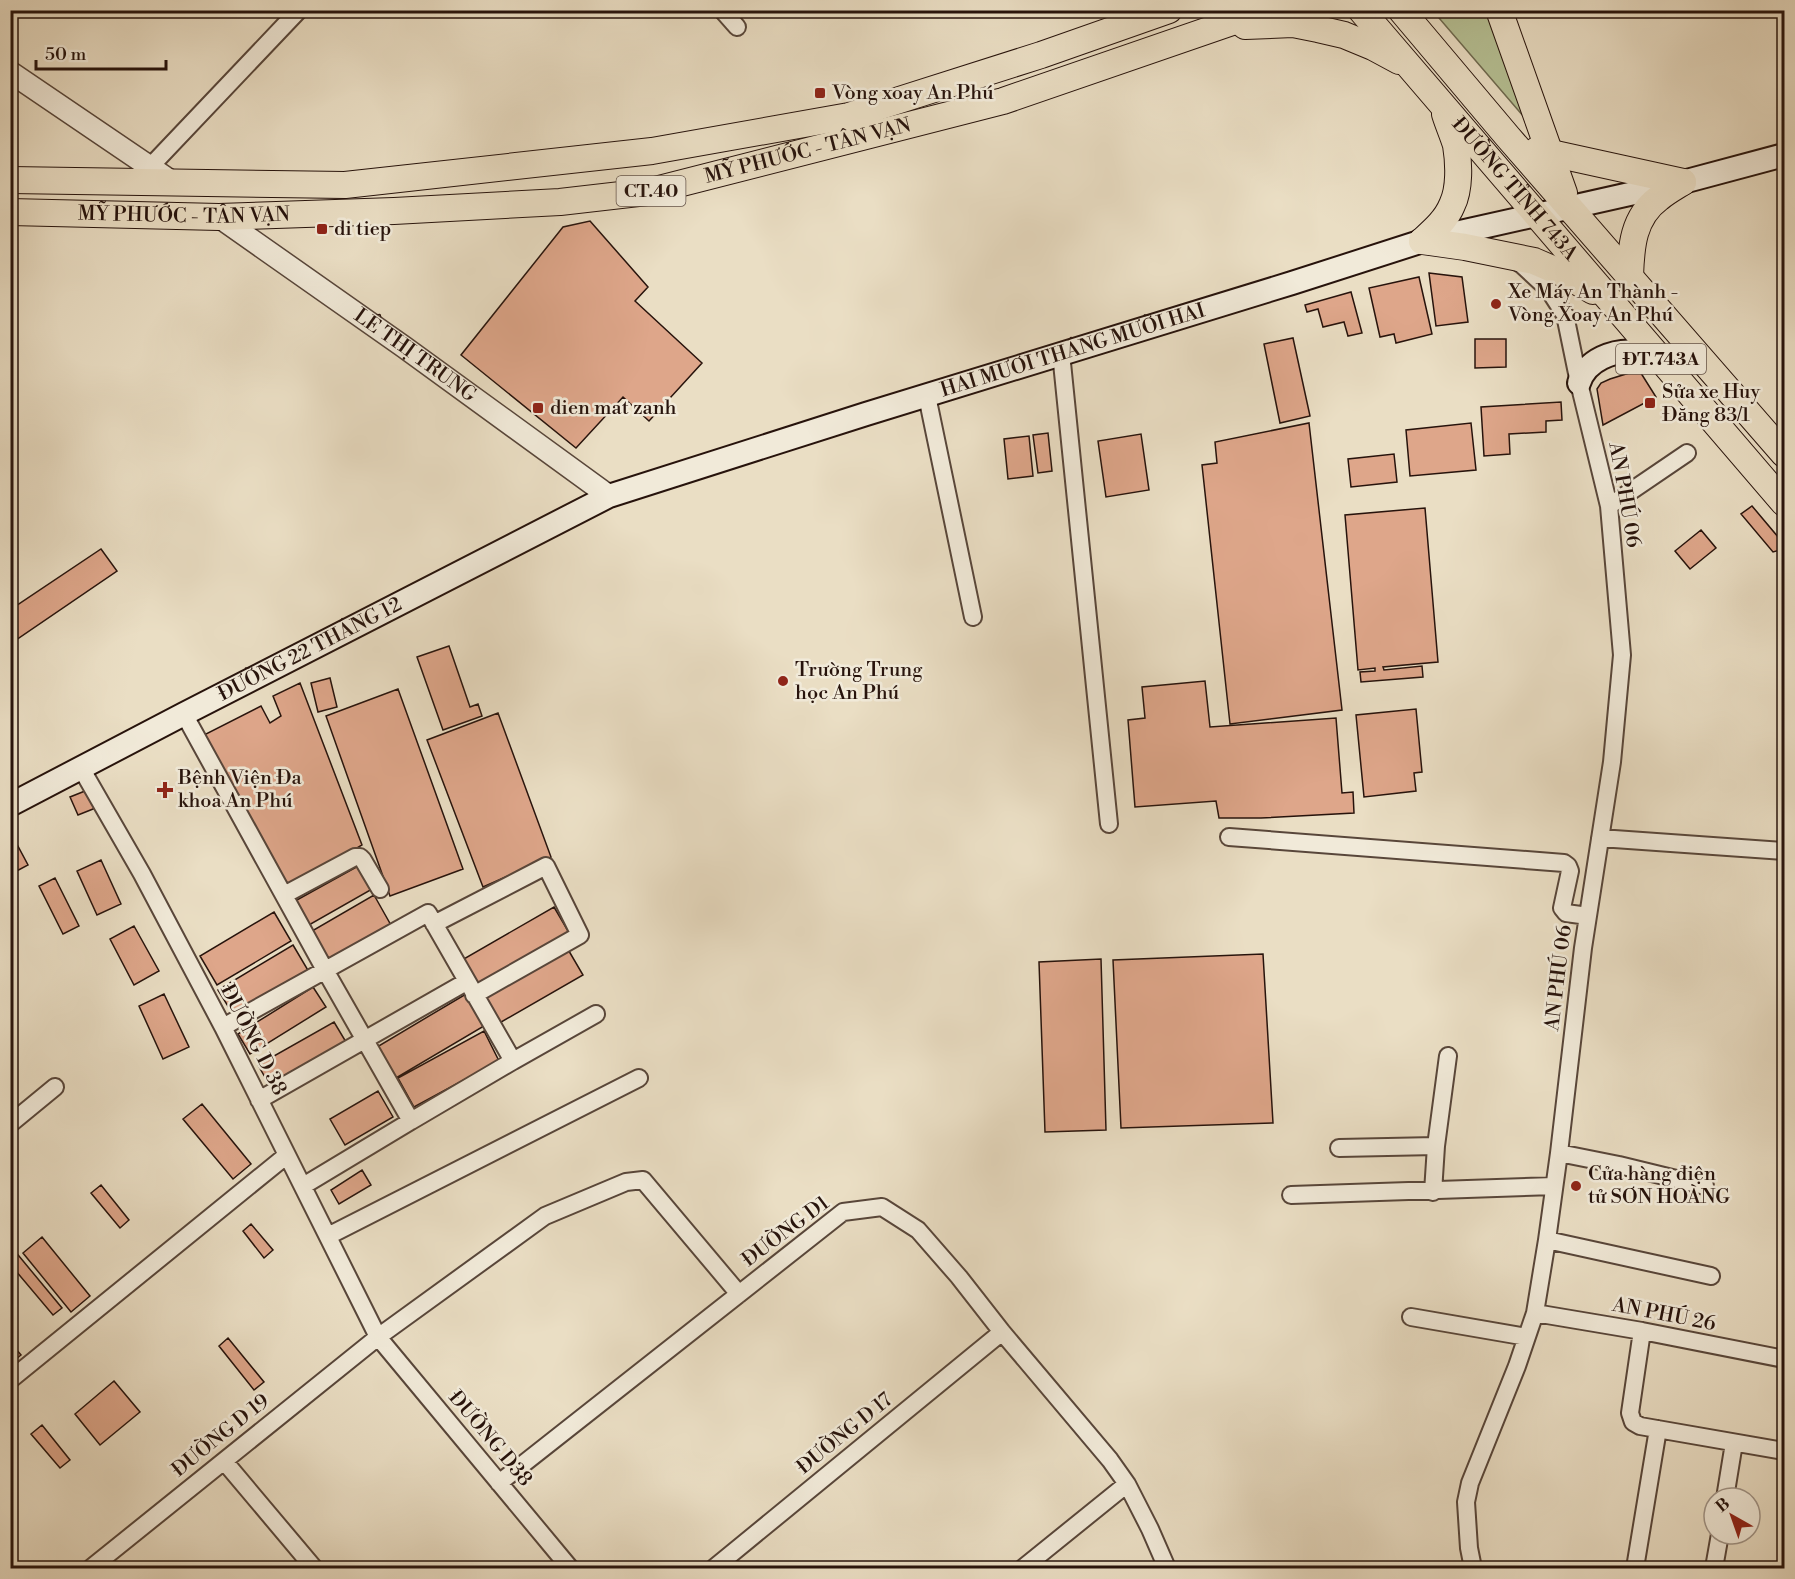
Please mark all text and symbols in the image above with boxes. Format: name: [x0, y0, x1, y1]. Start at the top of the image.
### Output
scale bar: [36, 33, 166, 71]
text: 50 m: [45, 43, 87, 66]
place label: Vòng xoay An Phú: [831, 81, 994, 106]
marker: Vòng xoay An Phú: [813, 86, 827, 100]
street label: MỸ PHƯỚC - TÂN VẠN: [702, 112, 914, 189]
street label: ĐƯỜNG TỈNH 743A: [1446, 112, 1584, 267]
road number: CT.40: [616, 176, 686, 206]
street label: MỸ PHƯỚC - TÂN VẠN: [78, 200, 290, 230]
place label: di tiep: [334, 217, 391, 242]
marker: di tiep: [315, 222, 329, 236]
place label: Xe Máy An Thành - Vòng Xoay An Phú: [1507, 280, 1678, 328]
marker: Xe Máy An Thành - Vòng Xoay An Phú: [1489, 297, 1503, 311]
street label: HAI MƯƠI THÁNG MƯỜI HAI: [937, 298, 1209, 403]
street label: LÊ THỊ TRUNG: [349, 303, 481, 408]
road number: ĐT.743A: [1616, 344, 1706, 374]
place label: Sửa xe Huy Đăng 83/1: [1662, 380, 1760, 428]
place label: dien mat zanh: [550, 396, 677, 421]
marker: Sửa xe Huy Đăng 83/1: [1643, 396, 1657, 410]
marker: dien mat zanh: [531, 401, 545, 415]
street label: AN PHÚ 06: [1602, 439, 1647, 550]
street label: ĐƯỜNG 22 THÁNG 12: [214, 592, 406, 707]
place label: Trường Trung học An Phú: [795, 658, 923, 706]
marker: Trường Trung học An Phú: [776, 674, 790, 688]
place label: Bệnh Viện Đa khoa An Phú: [177, 766, 303, 814]
marker: Bệnh Viện Đa khoa An Phú: [156, 781, 174, 799]
street label: AN PHÚ 06: [1539, 923, 1578, 1033]
street label: ĐƯỜNG D 38: [214, 980, 293, 1100]
place label: Cửa hàng điện tử SƠN HOÀNG: [1588, 1162, 1730, 1210]
marker: Cửa hàng điện tử SƠN HOÀNG: [1569, 1179, 1583, 1193]
street label: ĐƯỜNG D1: [737, 1190, 835, 1273]
street label: AN PHÚ 26: [1609, 1292, 1718, 1337]
street label: ĐƯỜNG D38: [443, 1385, 538, 1492]
street label: ĐƯỜNG D 17: [792, 1387, 898, 1480]
street label: ĐƯỜNG D 19: [167, 1388, 275, 1483]
north arrow: [1702, 1486, 1762, 1546]
text: B: [1712, 1494, 1734, 1517]

